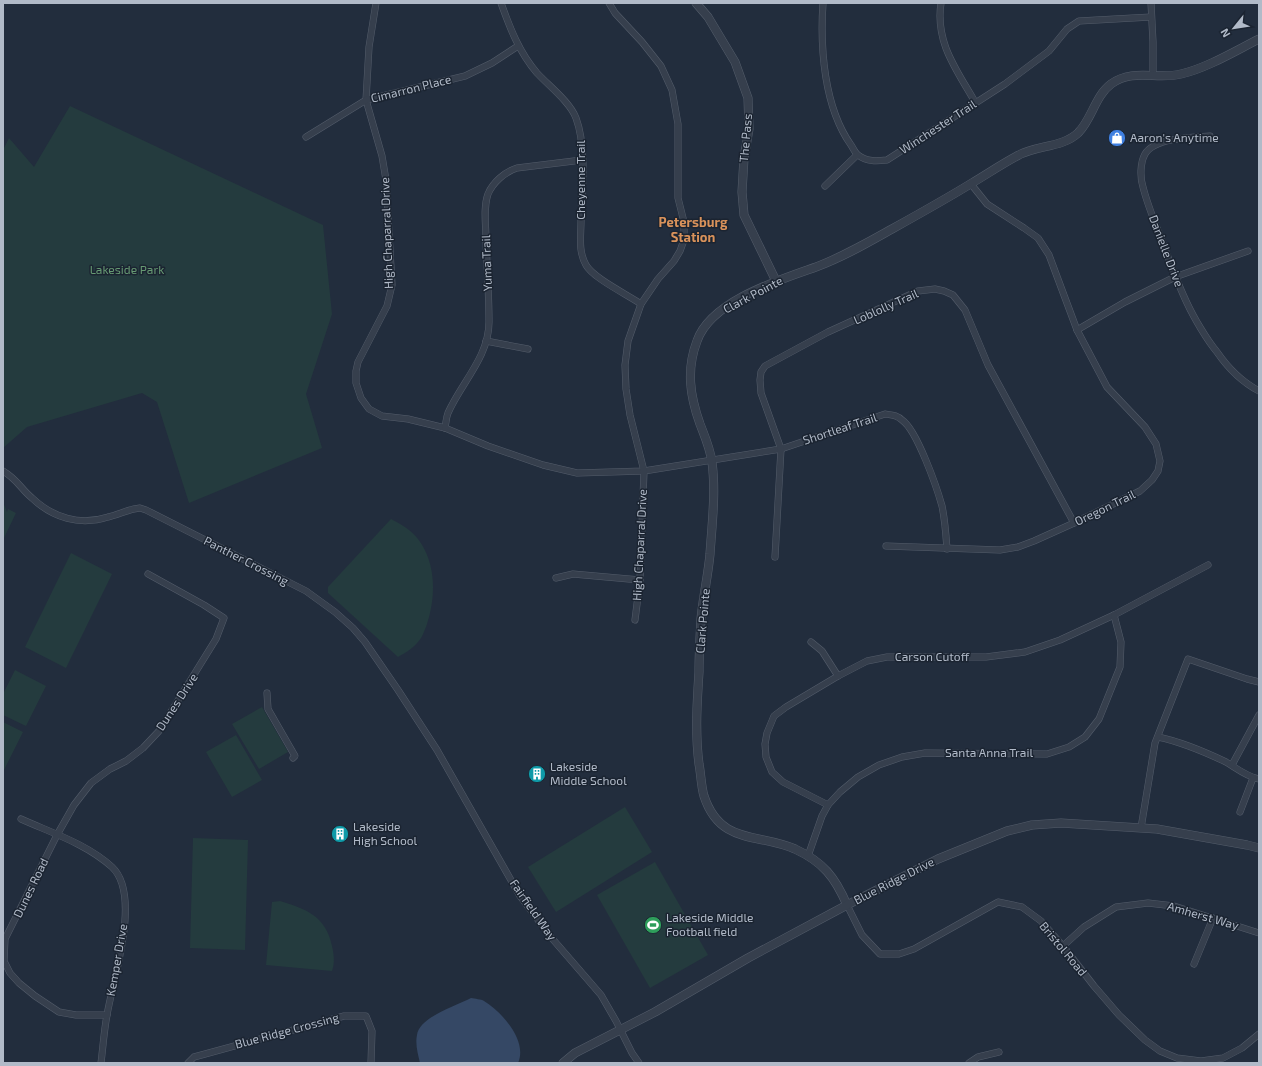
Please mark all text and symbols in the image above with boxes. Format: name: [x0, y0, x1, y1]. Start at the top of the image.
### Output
north arrow: [1214, 8, 1254, 48]
text: N: [1217, 27, 1233, 40]
street label: Cimarron Place: [369, 71, 452, 105]
street label: Winchester Trail: [897, 96, 979, 156]
street label: The Pass: [736, 113, 754, 163]
shop icon: Aaron's Anytime: [1107, 128, 1127, 148]
place label: Aaron's Anytime: [1130, 130, 1219, 144]
street label: Cheyenne Trail: [573, 140, 587, 220]
street label: High Chaparral Drive: [377, 177, 395, 289]
street label: Danielle Drive: [1147, 213, 1187, 288]
district label: Petersburg Station: [659, 214, 728, 245]
street label: Yuma Trail: [478, 234, 494, 291]
park label: Lakeside Park: [90, 262, 164, 276]
street label: Clark Pointe: [720, 273, 785, 316]
street label: Loblolly Trail: [851, 285, 921, 327]
street label: Shortleaf Trail: [801, 409, 879, 447]
street label: Oregon Trail: [1072, 486, 1138, 528]
street label: High Chaparral Drive: [629, 489, 649, 601]
street label: Panther Crossing: [202, 533, 291, 588]
street label: Clark Pointe: [692, 588, 712, 654]
street label: Carson Cutoff: [895, 649, 970, 663]
street label: Dunes Drive: [152, 670, 200, 733]
street label: Santa Anna Trail: [945, 745, 1033, 759]
place label: Lakeside Middle School: [550, 759, 627, 787]
building icon: Lakeside Middle School: [527, 764, 547, 784]
place label: Lakeside High School: [353, 819, 418, 847]
building icon: Lakeside High School: [330, 824, 350, 844]
street label: Blue Ridge Drive: [851, 854, 936, 906]
street label: Dunes Road: [10, 855, 51, 920]
street label: Fairfield Way: [508, 876, 560, 943]
street label: Amherst Way: [1166, 898, 1241, 932]
place label: Lakeside Middle Football field: [666, 910, 753, 938]
sports icon: Lakeside Middle Football field: [643, 915, 663, 935]
street label: Bristol Road: [1037, 918, 1090, 978]
street label: Kemper Drive: [103, 923, 129, 997]
street label: Blue Ridge Crossing: [233, 1009, 341, 1051]

